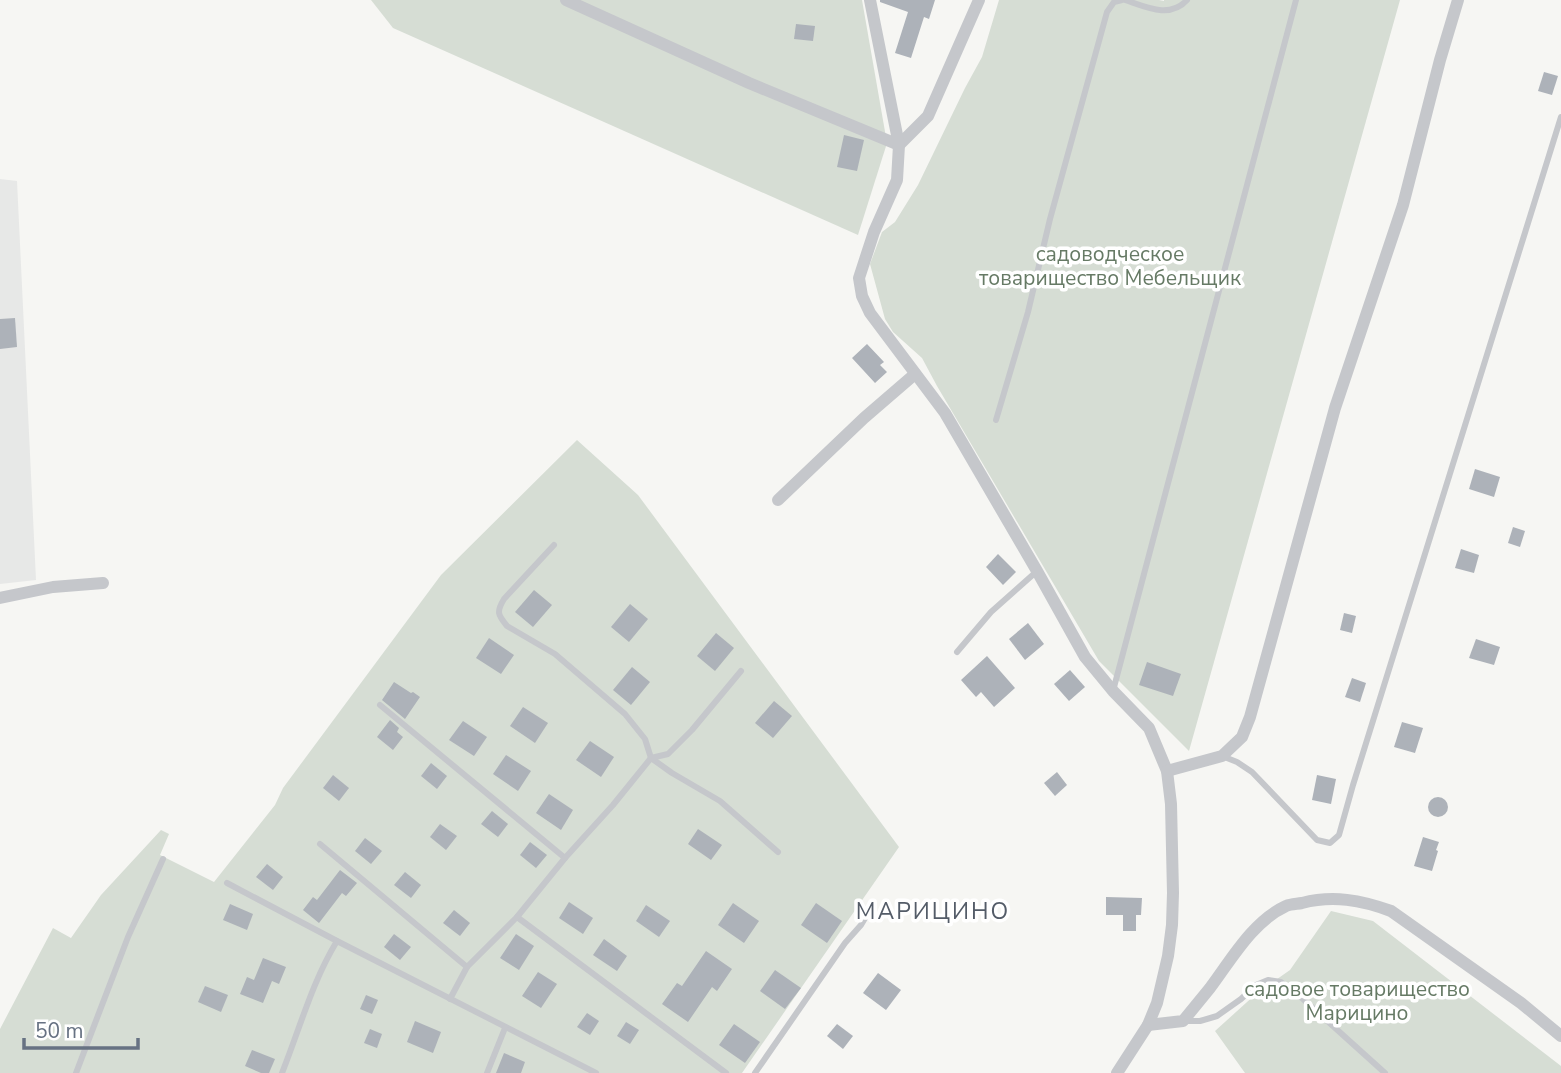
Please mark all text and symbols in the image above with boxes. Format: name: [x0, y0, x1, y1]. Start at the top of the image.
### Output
park label: садоводческое товарищество Мебельщик: [979, 240, 1242, 292]
district label: МАРИЦИНО: [856, 896, 1010, 927]
park label: садовое товарищество Марицино: [1244, 975, 1470, 1027]
scale bar: [24, 1006, 138, 1050]
text: 50 m: [35, 1017, 84, 1045]

